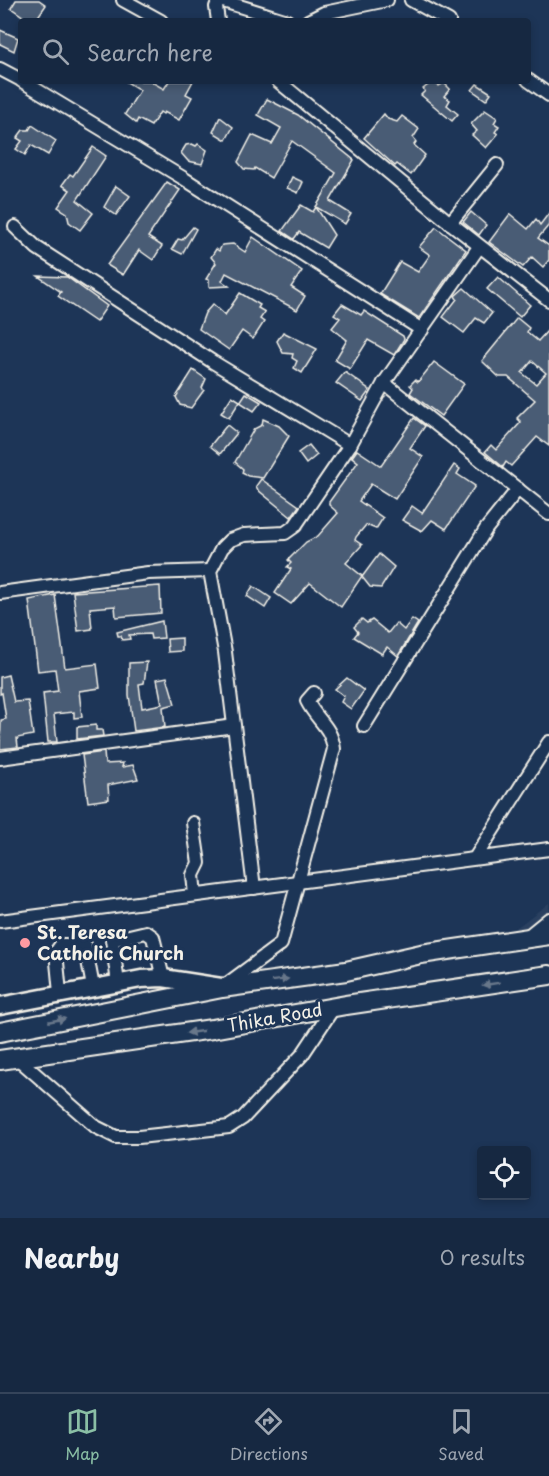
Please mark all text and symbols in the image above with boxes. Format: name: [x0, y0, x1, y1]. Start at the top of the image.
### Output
search box: [18, 18, 531, 84]
icon: search: [39, 35, 72, 68]
text: Search here: [87, 35, 213, 68]
place label: St. Teresa Catholic Church: [37, 918, 184, 966]
marker: St. Teresa Catholic Church: [18, 936, 32, 950]
one-way arrow: [270, 975, 289, 984]
one-way arrow: [482, 979, 501, 988]
street label: Thika Road: [225, 995, 325, 1038]
one-way arrow: [48, 1015, 67, 1024]
one-way arrow: [185, 1027, 204, 1036]
map controls: [477, 1146, 531, 1200]
button: locate: [477, 1146, 531, 1200]
text: Nearby: [24, 1238, 119, 1277]
text: 0 results: [440, 1242, 525, 1272]
tab: Map: [65, 1405, 99, 1465]
tab: Directions: [230, 1405, 308, 1465]
tab: Saved: [438, 1405, 484, 1465]

